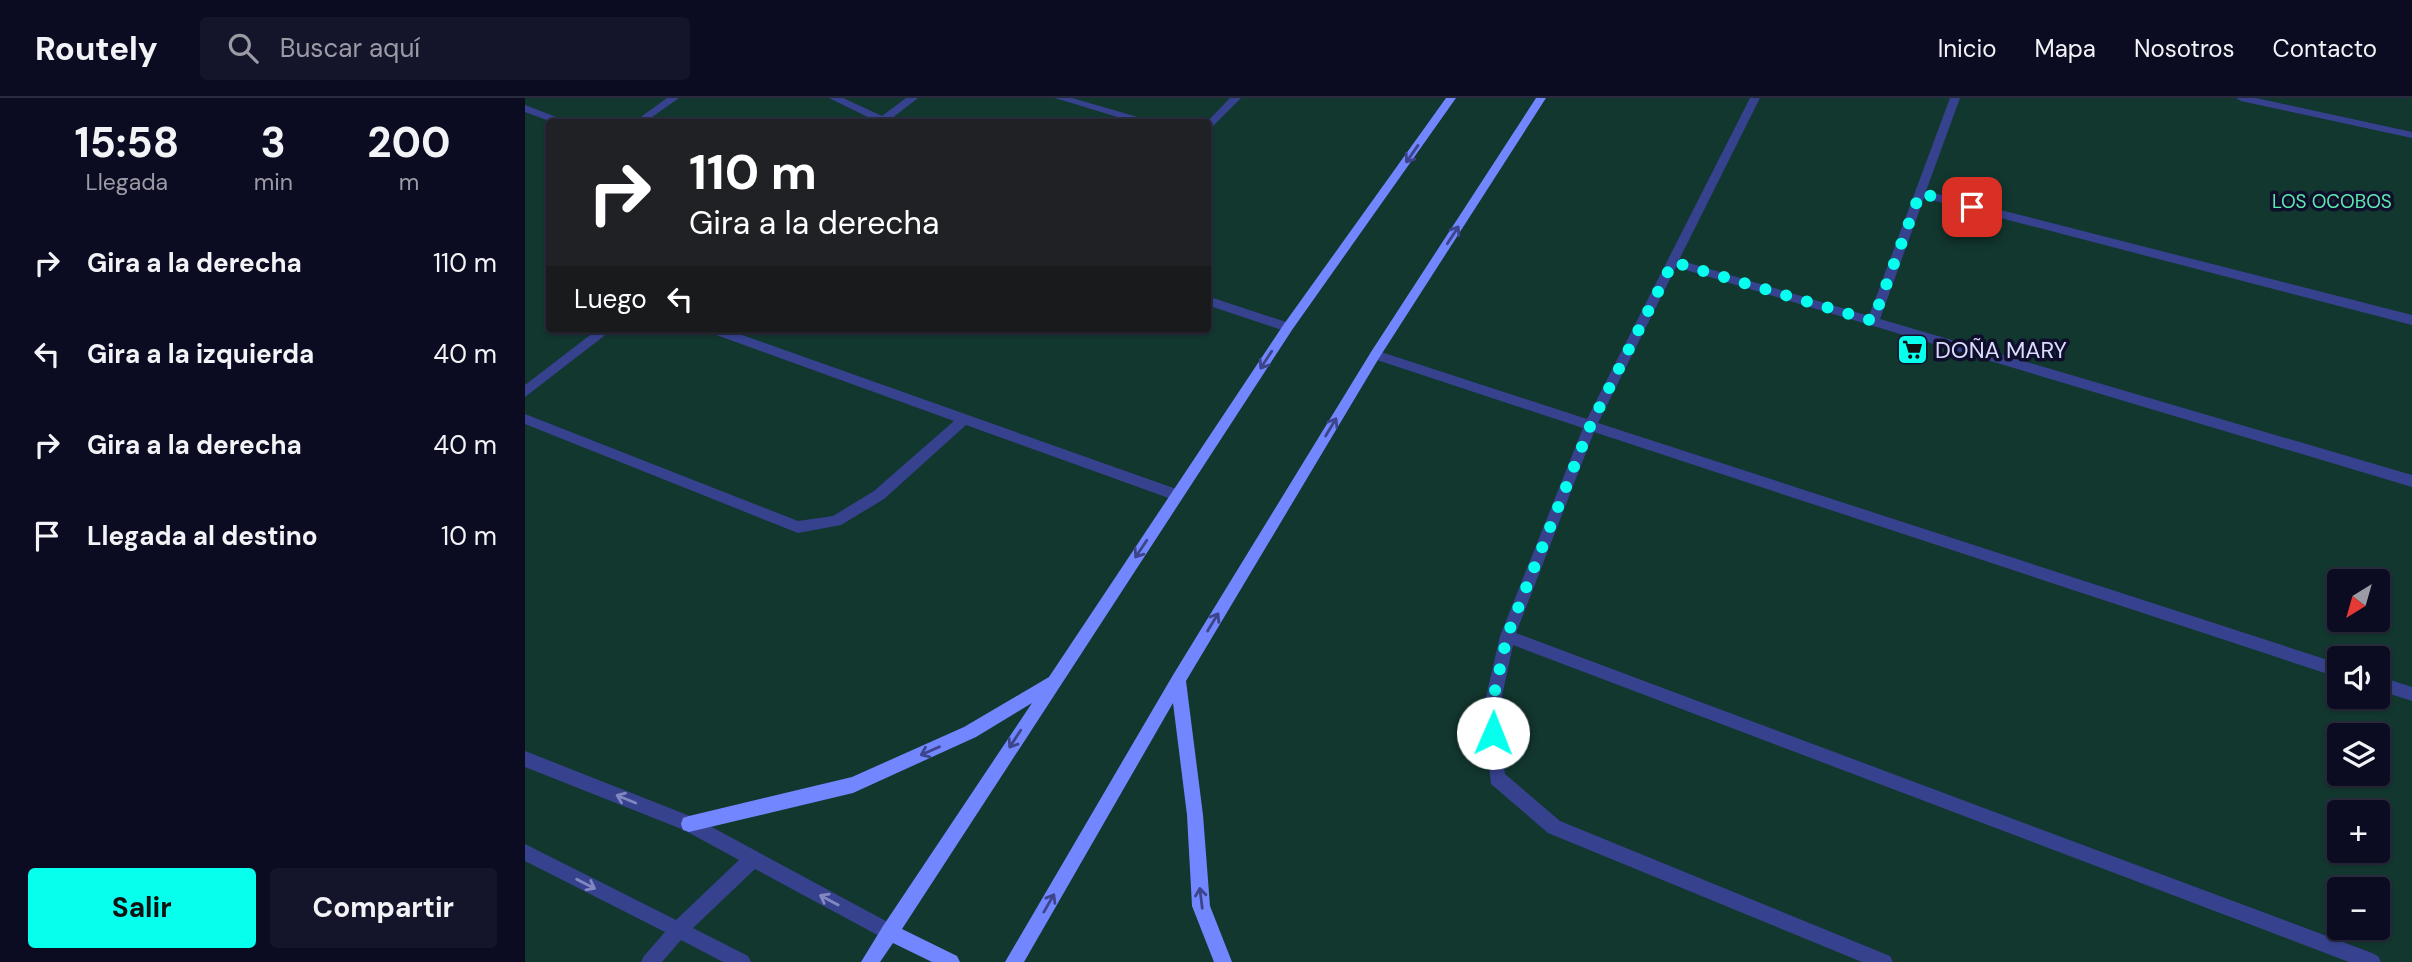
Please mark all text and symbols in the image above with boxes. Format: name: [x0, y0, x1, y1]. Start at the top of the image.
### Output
search box: [200, 17, 690, 80]
text: Routely: [35, 27, 158, 70]
icon: search: [224, 29, 262, 67]
text: Buscar aquí: [280, 31, 420, 65]
text: Inicio: [1938, 33, 1997, 64]
text: Mapa: [2035, 33, 2096, 64]
text: Nosotros: [2134, 33, 2235, 64]
text: Contacto: [2273, 33, 2377, 64]
text: 15:58: [74, 115, 179, 170]
text: 3: [261, 115, 286, 170]
text: 200: [367, 115, 451, 170]
text: 110 m: [689, 140, 817, 204]
one-way arrow: [1404, 144, 1419, 163]
icon: right: [574, 147, 665, 238]
text: Llegada: [86, 167, 168, 197]
text: min: [254, 167, 293, 197]
text: m: [399, 167, 419, 197]
pin: [1942, 177, 2002, 237]
icon: arrive: [1953, 188, 1991, 226]
park label: LOS OCOBOS: [2272, 189, 2392, 214]
text: Gira a la derecha: [689, 202, 939, 244]
one-way arrow: [1446, 225, 1460, 245]
icon: right: [28, 244, 66, 282]
text: Gira a la derecha: [87, 246, 302, 280]
text: 110 m: [433, 246, 497, 280]
icon: left: [661, 280, 699, 318]
text: Luego: [574, 282, 647, 316]
supermarket icon: DOÑA MARY: [1895, 333, 1929, 367]
icon: left: [28, 335, 66, 373]
place label: DOÑA MARY: [1935, 335, 2067, 365]
text: Gira a la izquierda: [87, 337, 314, 371]
text: 40 m: [433, 337, 497, 371]
one-way arrow: [1259, 349, 1273, 369]
one-way arrow: [1325, 418, 1339, 438]
icon: right: [28, 426, 66, 464]
text: Gira a la derecha: [87, 428, 302, 462]
text: 40 m: [433, 428, 497, 462]
icon: arrive: [28, 517, 66, 555]
text: Llegada al destino: [87, 519, 318, 553]
text: 10 m: [441, 519, 497, 553]
one-way arrow: [1134, 539, 1148, 559]
north arrow: [2327, 569, 2391, 632]
map controls: [2327, 569, 2390, 940]
one-way arrow: [1206, 612, 1220, 632]
button: sound: [2327, 646, 2390, 709]
position arrow: [1456, 696, 1530, 770]
button: layers: [2327, 723, 2390, 786]
one-way arrow: [1008, 729, 1023, 748]
one-way arrow: [920, 745, 941, 758]
one-way arrow: [615, 792, 637, 805]
button: +: [2327, 800, 2390, 863]
button: Salir: [28, 868, 256, 948]
button: Compartir: [270, 868, 497, 948]
one-way arrow: [575, 877, 595, 891]
button: −: [2327, 877, 2390, 940]
one-way arrow: [1195, 887, 1208, 910]
one-way arrow: [819, 893, 840, 906]
one-way arrow: [1042, 893, 1056, 913]

